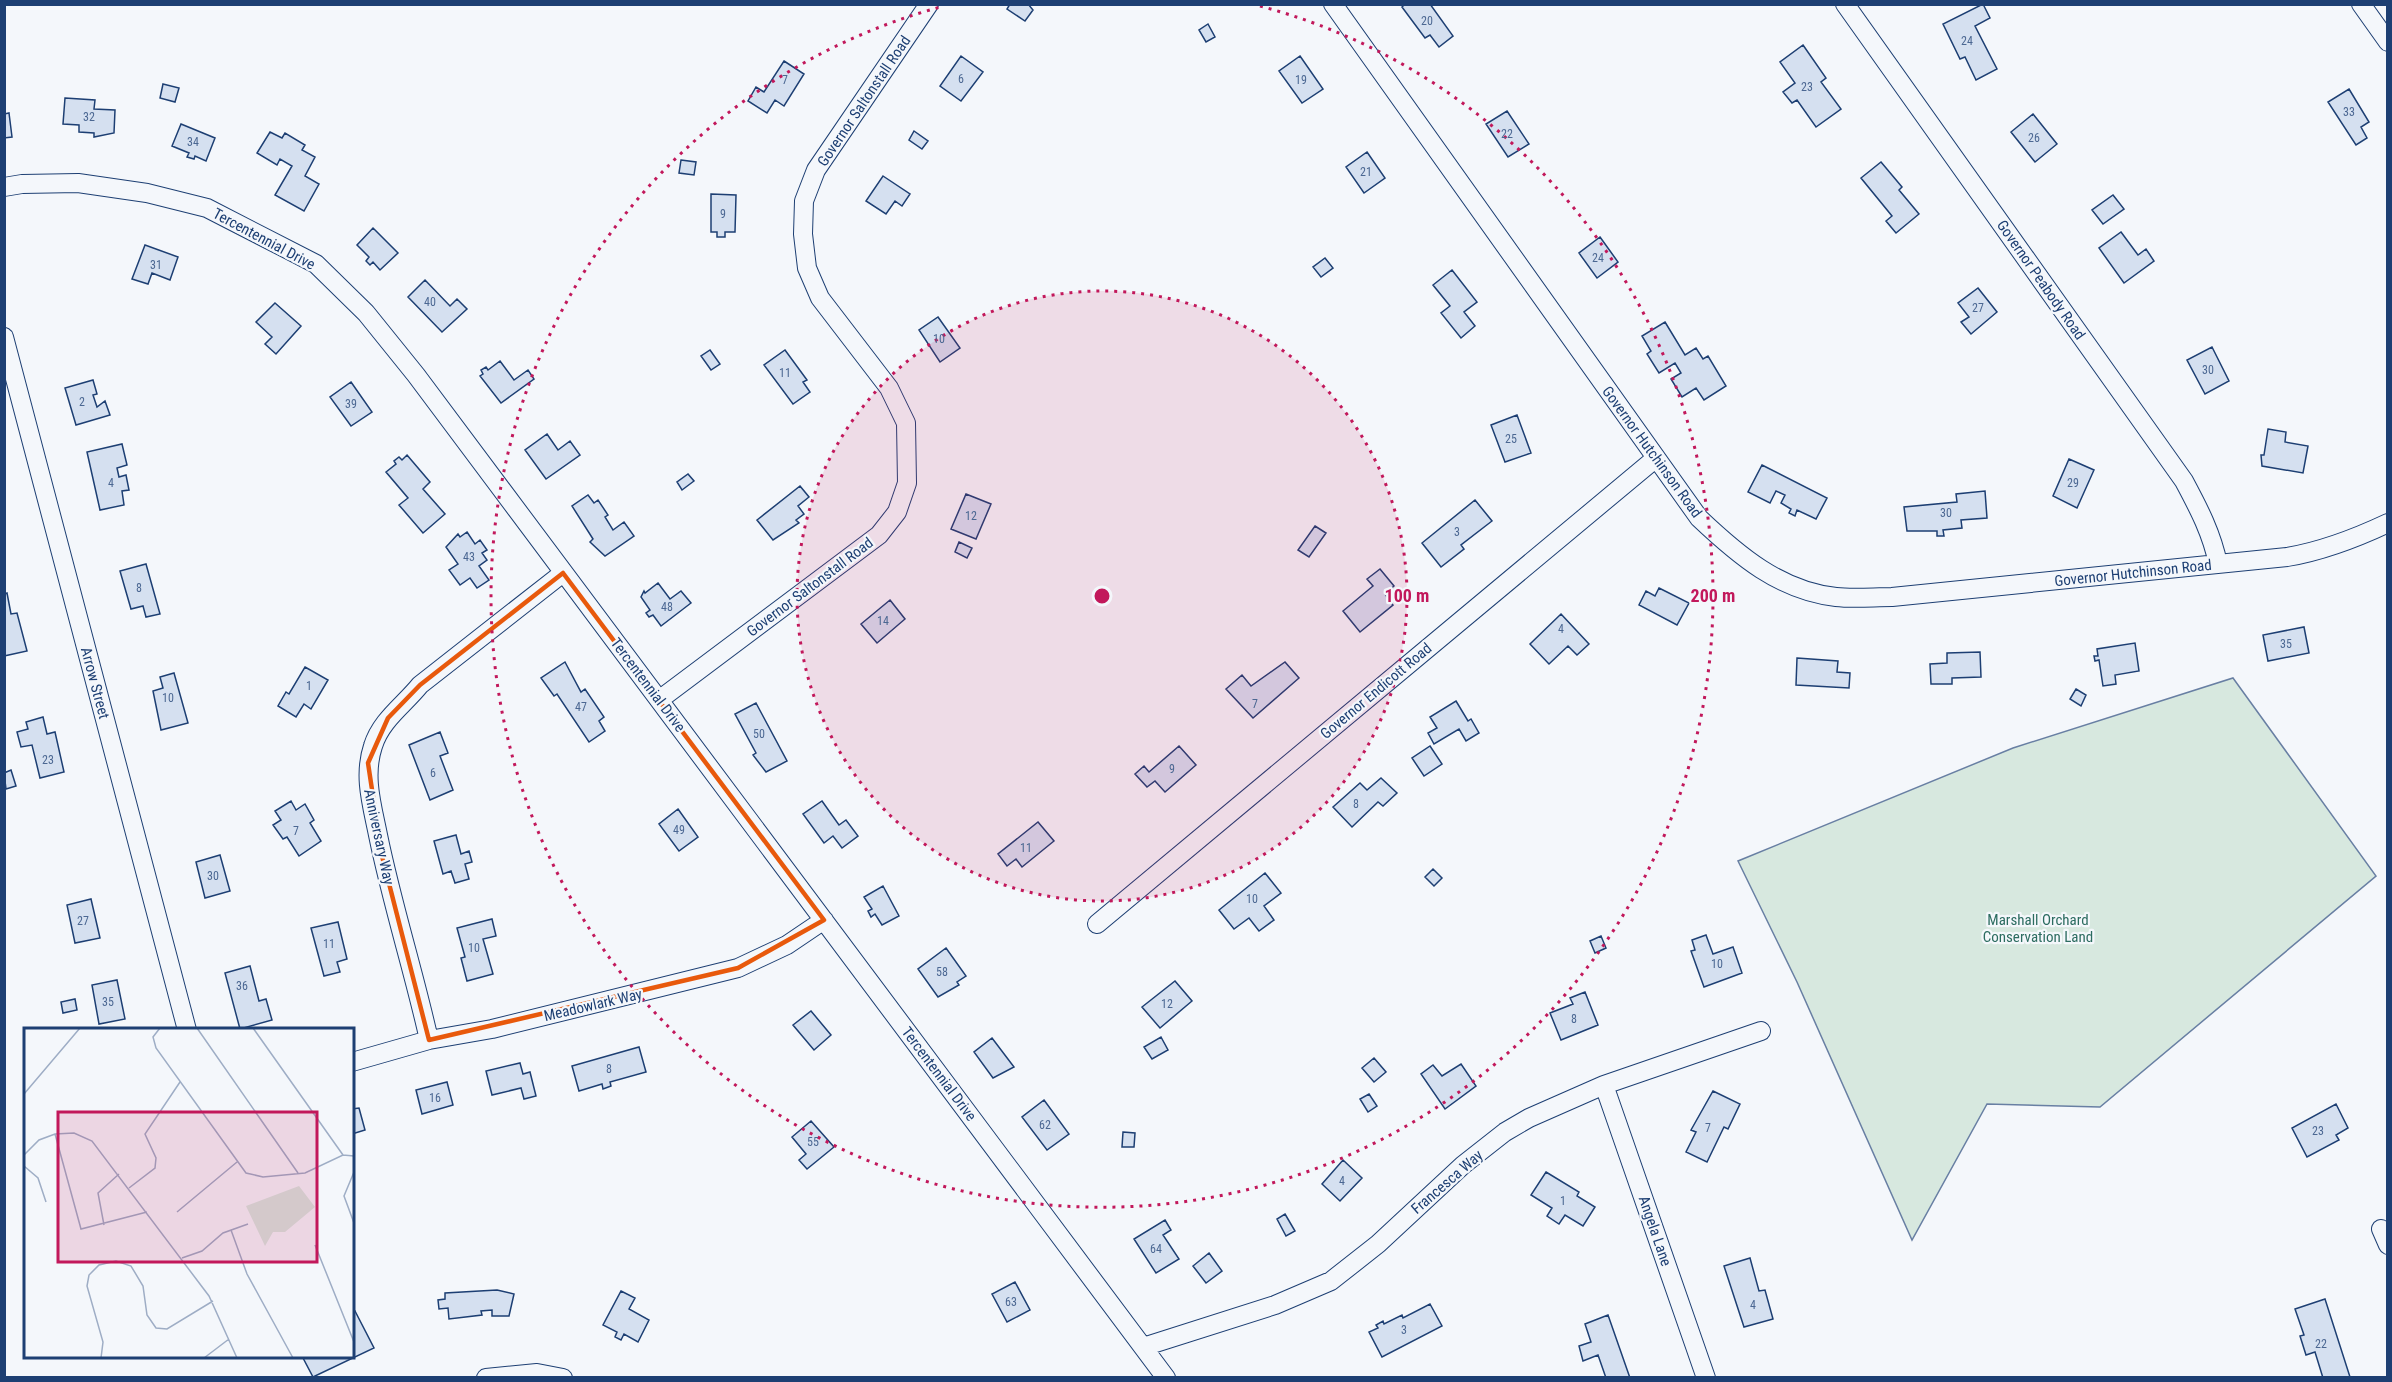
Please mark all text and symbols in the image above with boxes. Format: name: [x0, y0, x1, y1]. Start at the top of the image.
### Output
house number: 20: [1421, 14, 1433, 28]
street label: Governor Saltonstall Road: [814, 32, 914, 170]
house number: 24: [1961, 34, 1973, 48]
house number: 6: [958, 72, 964, 86]
house number: 7: [782, 73, 788, 87]
house number: 19: [1295, 73, 1307, 87]
house number: 23: [1801, 80, 1813, 94]
house number: 33: [2343, 105, 2355, 119]
house number: 32: [83, 110, 95, 124]
house number: 22: [1501, 127, 1513, 141]
house number: 26: [2028, 131, 2040, 145]
house number: 34: [187, 135, 199, 149]
house number: 21: [1360, 165, 1372, 179]
street label: Tercentennial Drive: [210, 204, 318, 274]
house number: 9: [720, 207, 726, 221]
street label: Governor Peabody Road: [1993, 217, 2089, 343]
house number: 24: [1592, 251, 1604, 265]
house number: 31: [150, 258, 162, 272]
house number: 40: [424, 295, 436, 309]
house number: 27: [1972, 301, 1984, 315]
house number: 10: [933, 332, 945, 346]
house number: 30: [2202, 363, 2214, 377]
house number: 11: [779, 366, 791, 380]
street label: Governor Hutchinson Road: [1598, 383, 1706, 521]
house number: 2: [79, 395, 85, 409]
house number: 39: [345, 397, 357, 411]
house number: 25: [1505, 432, 1517, 446]
house number: 4: [108, 476, 114, 490]
house number: 29: [2067, 476, 2079, 490]
house number: 30: [1940, 506, 1952, 520]
house number: 12: [965, 509, 977, 523]
house number: 3: [1454, 525, 1460, 539]
street label: Governor Saltonstall Road: [743, 534, 877, 640]
house number: 43: [463, 550, 475, 564]
street label: Governor Hutchinson Road: [2053, 556, 2213, 590]
house number: 8: [136, 581, 142, 595]
text: 100 m: [1385, 585, 1429, 606]
text: 200 m: [1691, 585, 1735, 606]
centre of rings: [1092, 586, 1112, 606]
house number: 48: [661, 600, 673, 614]
house number: 14: [877, 614, 889, 628]
house number: 4: [1558, 622, 1564, 636]
street label: Tercentennial Drive: [607, 634, 689, 736]
house number: 35: [2280, 637, 2292, 651]
street label: Governor Endicott Road: [1317, 639, 1435, 743]
street label: Arrow Street: [77, 645, 113, 721]
house number: 1: [306, 679, 312, 693]
house number: 10: [162, 691, 174, 705]
house number: 7: [1252, 697, 1258, 711]
house number: 47: [575, 700, 587, 714]
house number: 50: [753, 727, 765, 741]
house number: 23: [42, 753, 54, 767]
house number: 9: [1169, 762, 1175, 776]
house number: 6: [430, 766, 436, 780]
street label: Anniversary Way: [360, 787, 398, 887]
house number: 8: [1353, 797, 1359, 811]
house number: 49: [673, 823, 685, 837]
house number: 7: [293, 824, 299, 838]
house number: 11: [1020, 841, 1032, 855]
house number: 30: [207, 869, 219, 883]
house number: 10: [1246, 892, 1258, 906]
park label: Marshall Orchard Conservation Land: [1983, 911, 2093, 946]
house number: 27: [77, 914, 89, 928]
house number: 11: [323, 937, 335, 951]
house number: 10: [468, 941, 480, 955]
house number: 10: [1711, 957, 1723, 971]
house number: 58: [936, 965, 948, 979]
house number: 36: [236, 979, 248, 993]
street label: Meadowlark Way: [542, 985, 644, 1025]
house number: 35: [102, 995, 114, 1009]
house number: 12: [1161, 997, 1173, 1011]
house number: 8: [1571, 1012, 1577, 1026]
street label: Tercentennial Drive: [898, 1023, 980, 1125]
inset map: [24, 1028, 354, 1358]
house number: 8: [606, 1062, 612, 1076]
house number: 16: [429, 1091, 441, 1105]
house number: 62: [1039, 1118, 1051, 1132]
house number: 7: [1705, 1121, 1711, 1135]
house number: 23: [2312, 1124, 2324, 1138]
house number: 55: [807, 1135, 819, 1149]
street label: Francesca Way: [1408, 1146, 1486, 1218]
house number: 4: [1339, 1174, 1345, 1188]
house number: 1: [1560, 1194, 1566, 1208]
street label: Angela Lane: [1635, 1194, 1675, 1268]
house number: 64: [1150, 1242, 1162, 1256]
house number: 63: [1005, 1295, 1017, 1309]
house number: 4: [1750, 1298, 1756, 1312]
house number: 3: [1401, 1323, 1407, 1337]
house number: 22: [2315, 1337, 2327, 1351]

